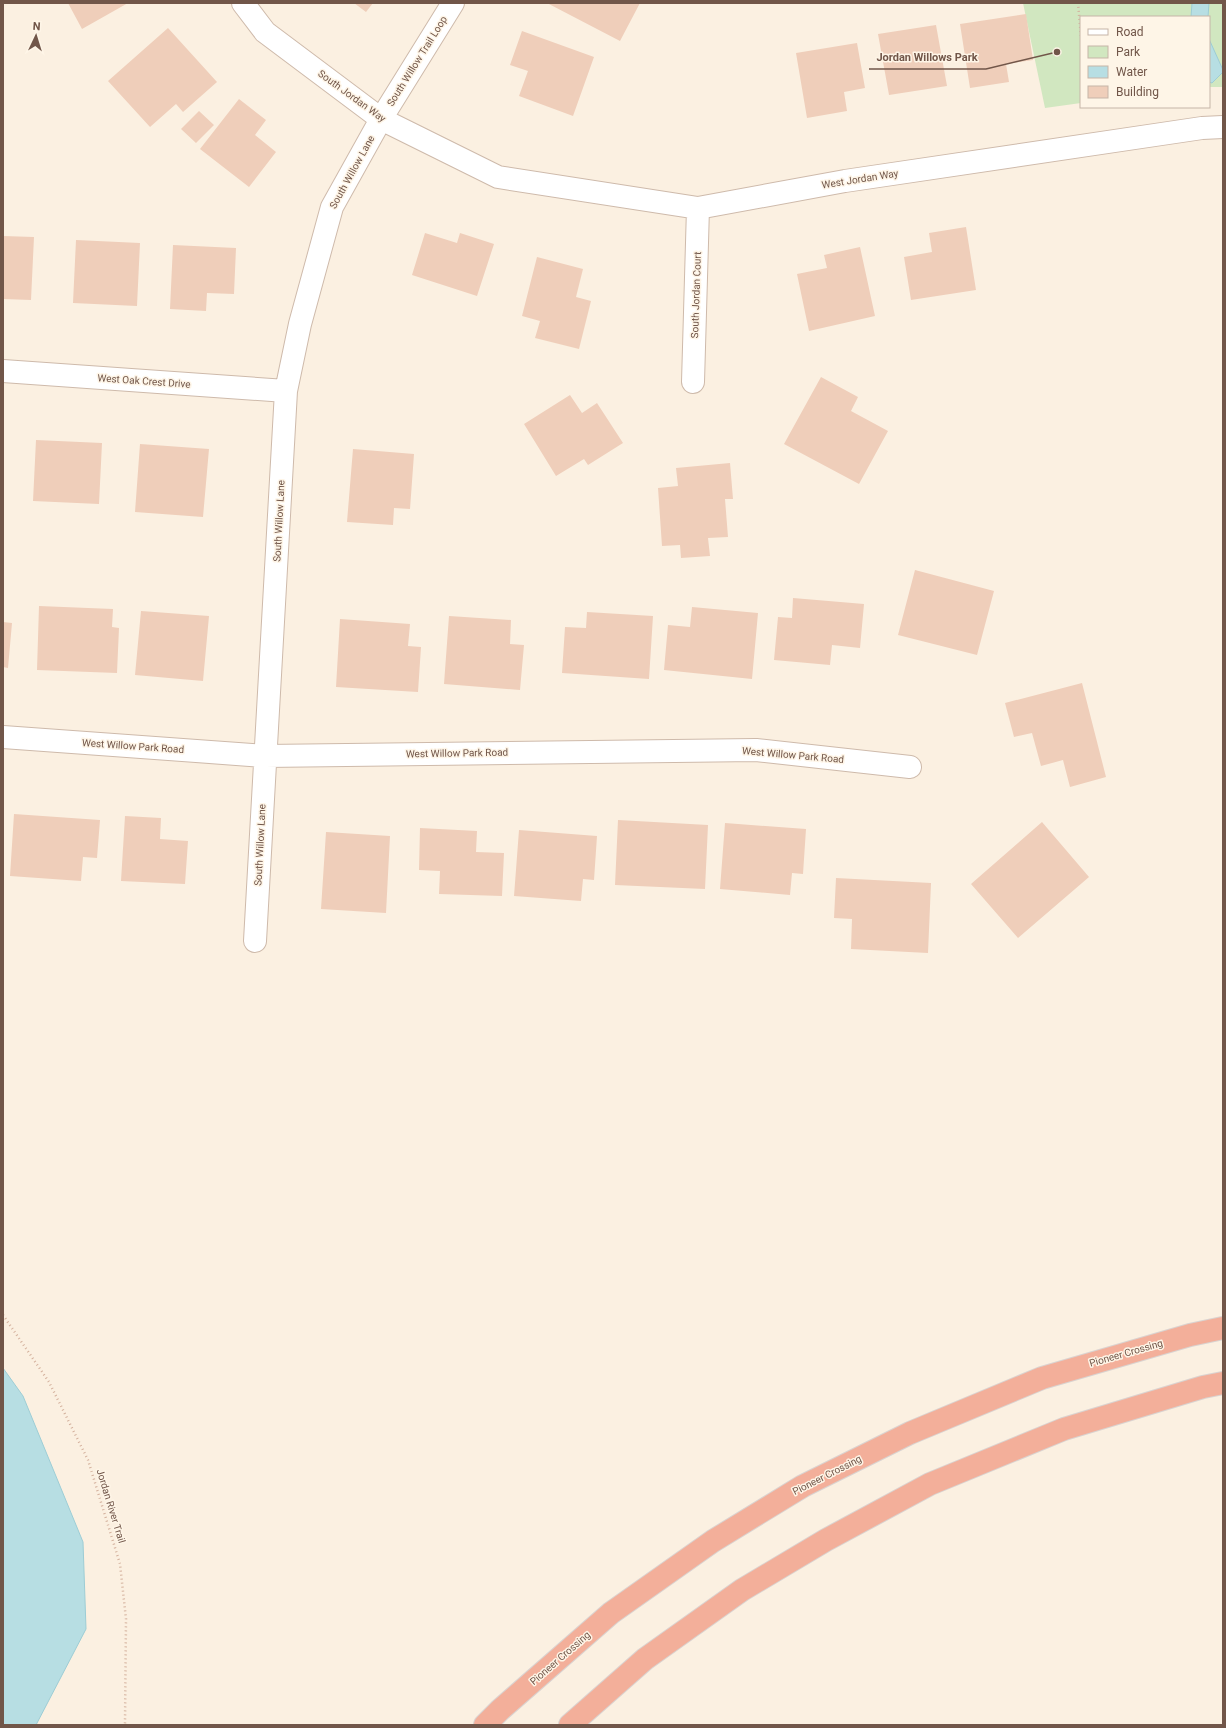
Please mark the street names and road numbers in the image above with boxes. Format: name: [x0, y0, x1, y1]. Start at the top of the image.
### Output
street label: South Willow Trail Loop: [385, 14, 449, 108]
street label: South Jordan Way: [316, 68, 388, 124]
street label: South Willow Lane: [327, 134, 377, 210]
street label: West Jordan Way: [821, 167, 899, 190]
street label: South Jordan Court: [689, 252, 703, 338]
street label: West Oak Crest Drive: [97, 372, 191, 390]
street label: South Willow Lane: [271, 480, 287, 562]
street label: West Willow Park Road: [82, 737, 184, 755]
street label: West Willow Park Road: [742, 745, 844, 765]
street label: West Willow Park Road: [406, 747, 508, 759]
street label: South Willow Lane: [252, 804, 268, 886]
street label: Pioneer Crossing: [1088, 1337, 1164, 1369]
street label: Pioneer Crossing: [791, 1453, 863, 1497]
street label: Jordan River Trail: [94, 1468, 128, 1544]
street label: Pioneer Crossing: [528, 1629, 592, 1687]

